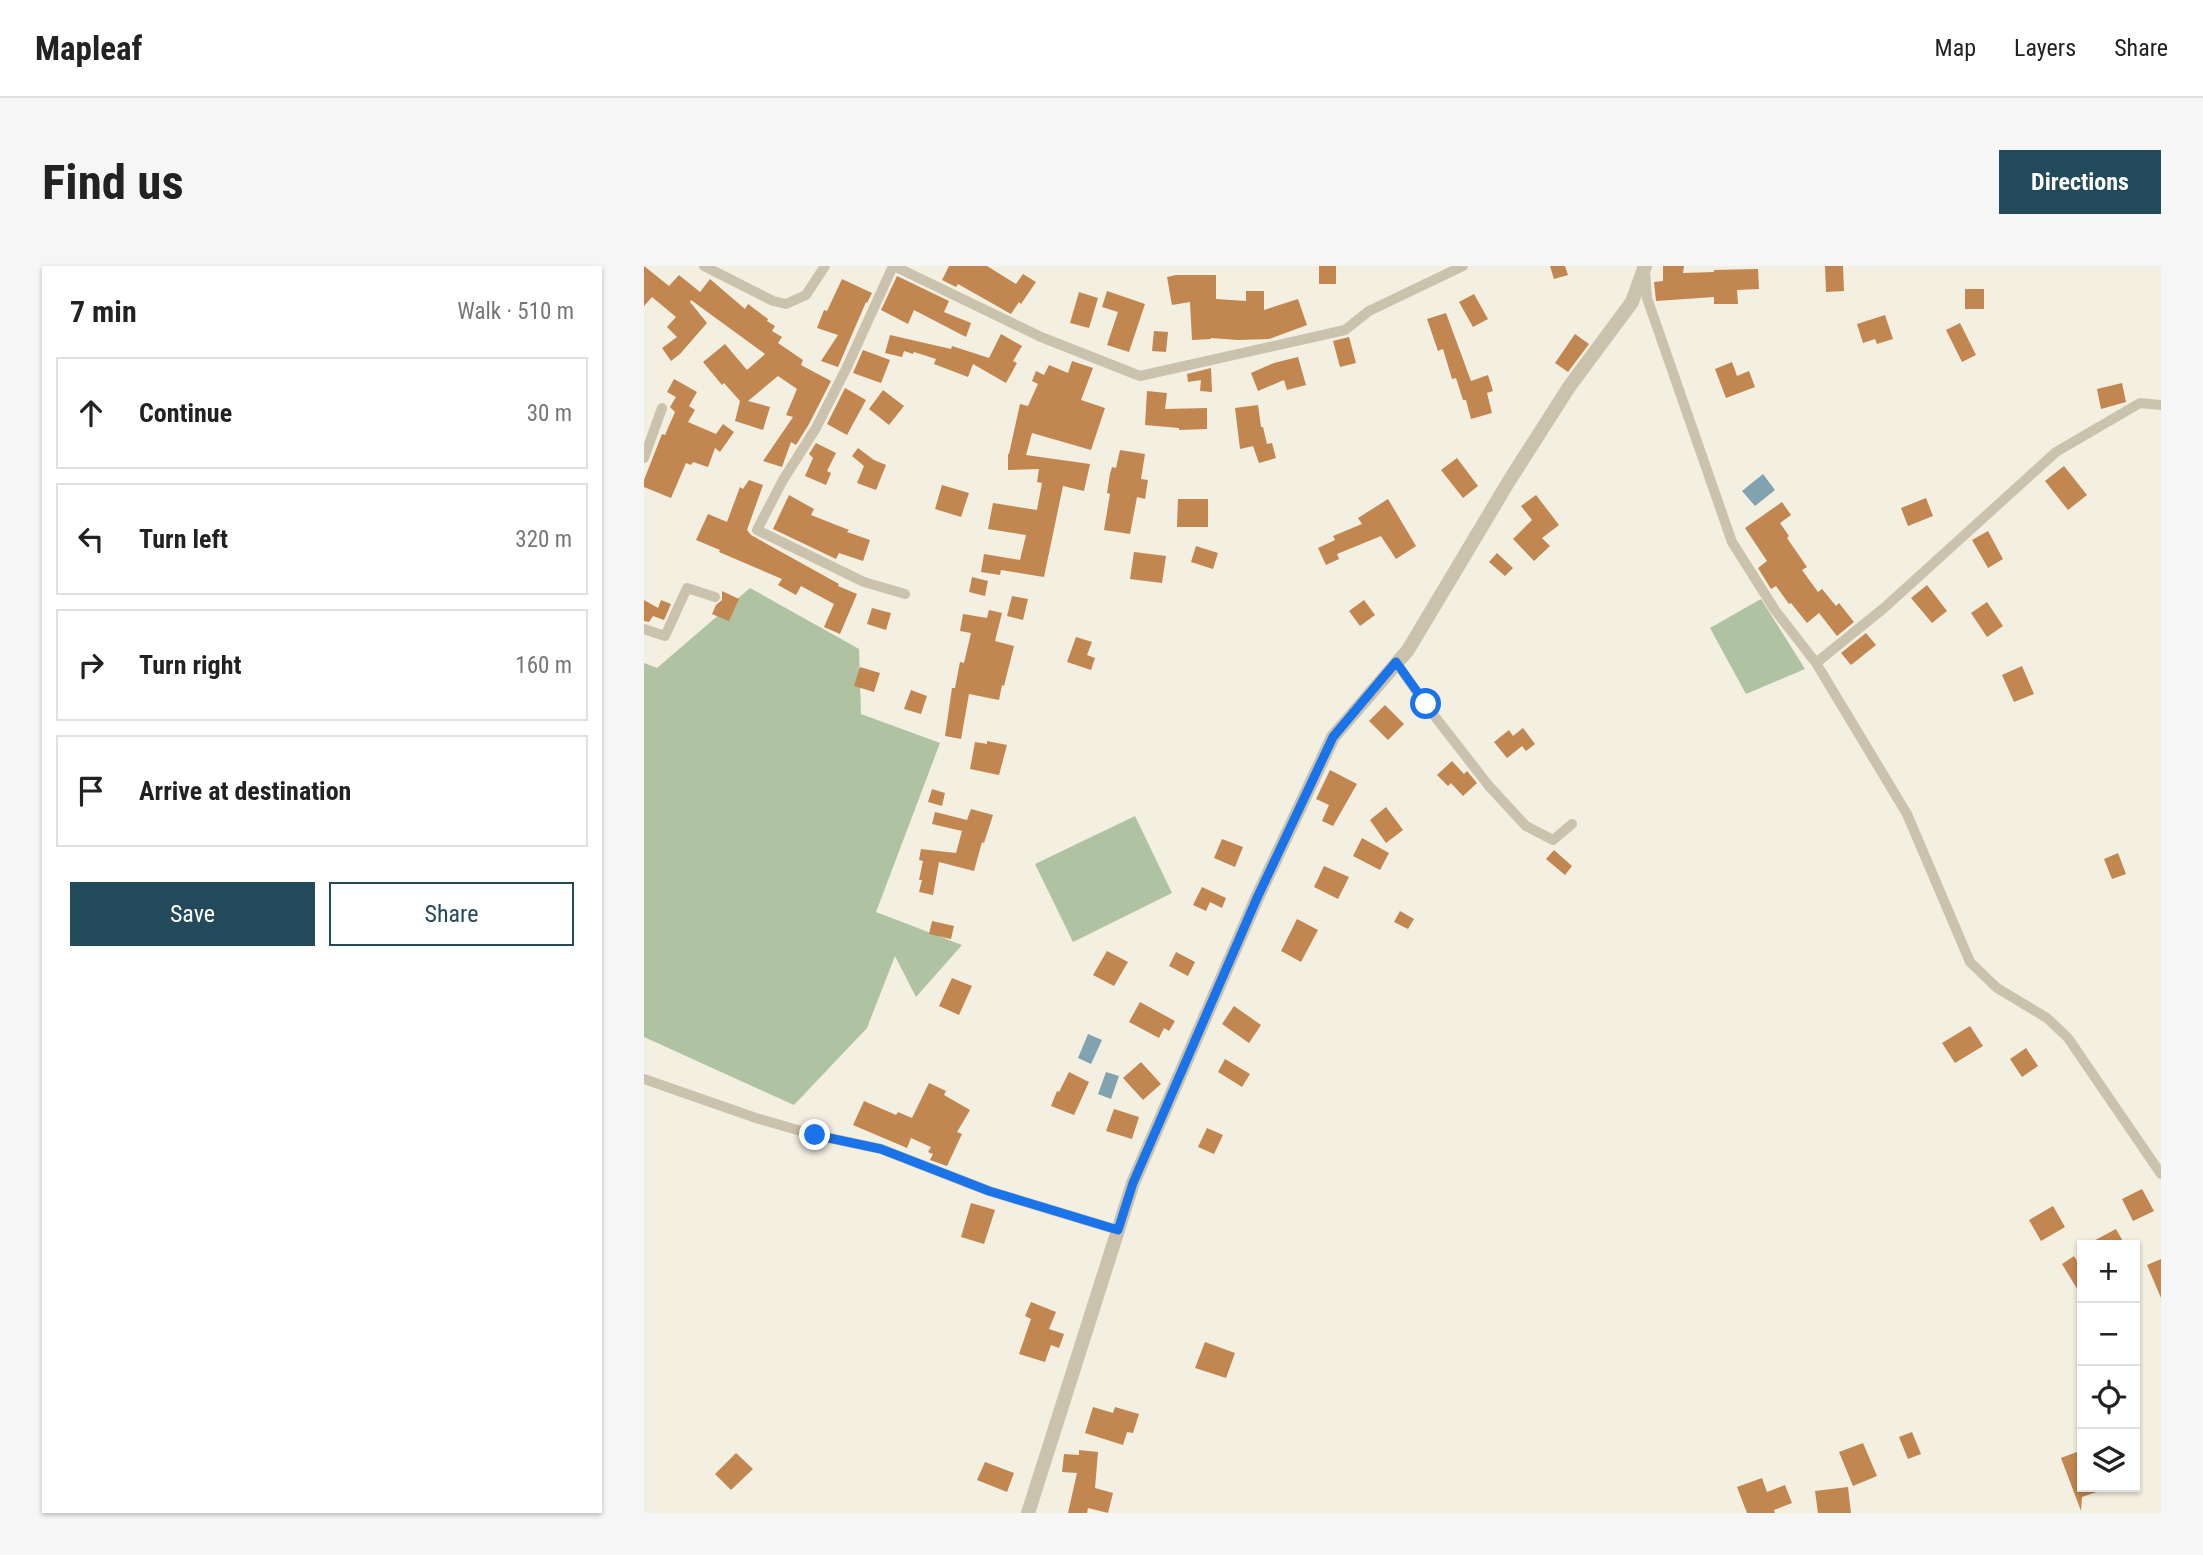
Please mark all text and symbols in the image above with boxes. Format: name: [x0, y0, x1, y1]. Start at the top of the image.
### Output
text: Mapleaf: [35, 29, 142, 68]
text: Map: [1935, 34, 1976, 62]
text: Layers: [2014, 34, 2076, 62]
text: Share: [2114, 34, 2168, 62]
button: Directions: [1999, 150, 2161, 214]
text: Find us: [42, 154, 184, 211]
text: 7 min: [70, 294, 137, 329]
text: Walk · 510 m: [457, 298, 574, 325]
icon: ahead: [72, 394, 110, 432]
text: Continue: [139, 398, 232, 428]
text: 30 m: [527, 400, 572, 427]
icon: left: [72, 520, 110, 558]
text: Turn left: [139, 524, 228, 554]
text: 320 m: [515, 526, 572, 553]
icon: right: [72, 646, 110, 684]
text: Turn right: [139, 650, 241, 680]
text: 160 m: [515, 652, 572, 679]
route start: [1410, 688, 1441, 719]
icon: arrive: [72, 772, 110, 810]
text: Arrive at destination: [139, 776, 351, 806]
button: Save: [70, 882, 315, 946]
button: Share: [329, 882, 574, 946]
route end: [799, 1119, 830, 1150]
map controls: [2077, 1240, 2140, 1492]
button: +: [2077, 1240, 2140, 1303]
button: −: [2077, 1303, 2140, 1366]
button: locate: [2077, 1366, 2140, 1429]
button: layers: [2077, 1429, 2140, 1492]

